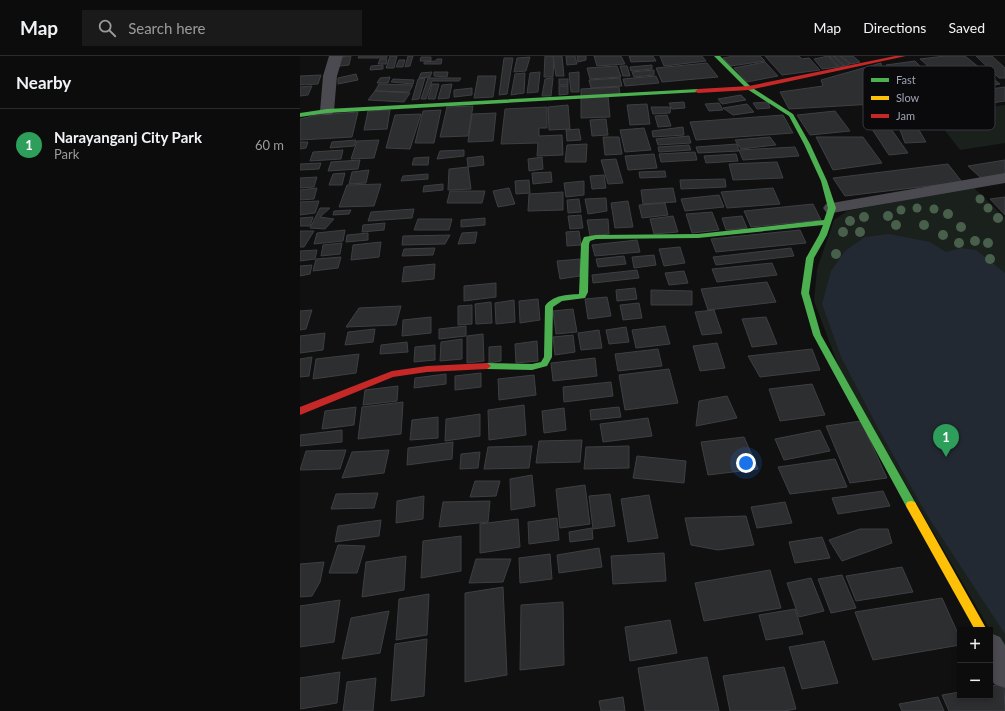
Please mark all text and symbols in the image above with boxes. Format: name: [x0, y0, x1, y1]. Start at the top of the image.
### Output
search box: [82, 10, 362, 46]
text: Map: [20, 16, 58, 39]
icon: search: [96, 17, 118, 39]
text: Search here: [128, 19, 206, 37]
text: Map: [814, 19, 841, 36]
text: Directions: [863, 19, 926, 36]
text: Saved: [948, 19, 985, 36]
legend: [863, 66, 995, 130]
text: Nearby: [16, 72, 71, 93]
text: Fast: [896, 73, 916, 86]
text: Slow: [896, 91, 920, 104]
text: Jam: [896, 109, 915, 122]
text: Narayanganj City Park: [54, 128, 202, 146]
text: 1: [25, 137, 33, 153]
text: 60 m: [255, 137, 284, 153]
text: Park: [54, 146, 79, 162]
pin: 1: [933, 424, 959, 457]
your location: [736, 453, 756, 473]
map controls: [957, 627, 993, 699]
button: +: [957, 627, 993, 663]
button: −: [957, 663, 993, 699]

